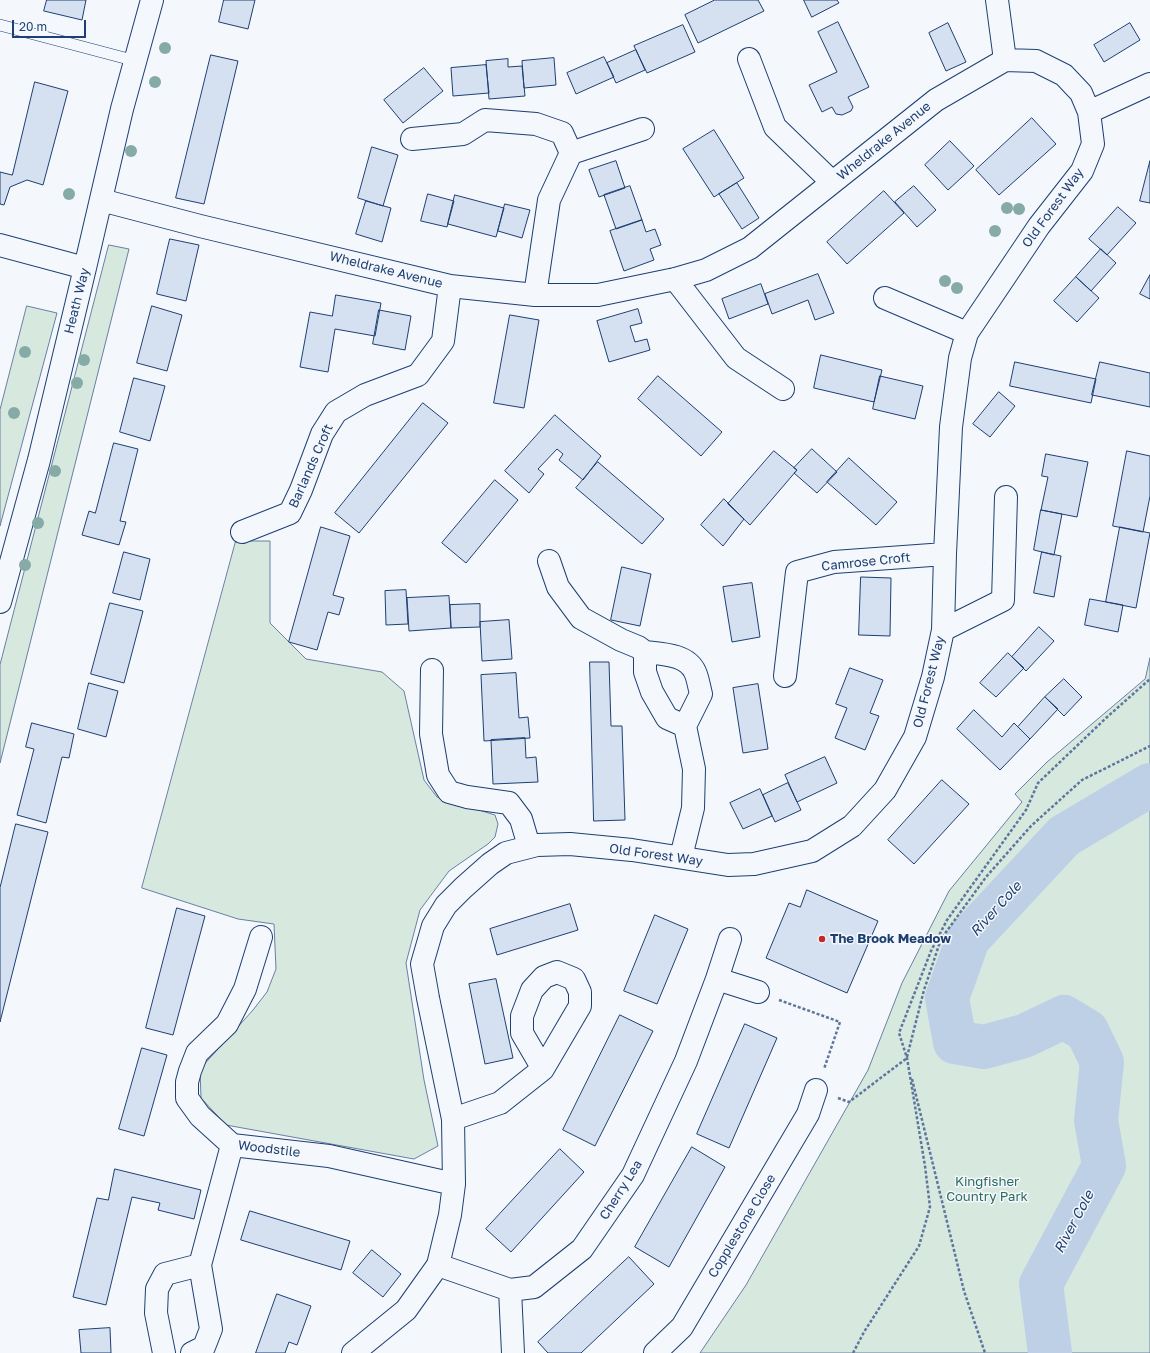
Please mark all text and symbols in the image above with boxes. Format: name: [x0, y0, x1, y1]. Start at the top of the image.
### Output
scale bar: [14, 12, 88, 38]
text: 20 m: [19, 19, 47, 34]
street label: Wheldrake Avenue: [834, 98, 934, 184]
street label: Old Forest Way: [1019, 165, 1087, 251]
street label: Wheldrake Avenue: [328, 248, 444, 292]
street label: Heath Way: [61, 266, 93, 336]
street label: Barlands Croft: [286, 422, 336, 510]
street label: Camrose Croft: [821, 550, 911, 574]
street label: Old Forest Way: [910, 634, 948, 730]
street label: Old Forest Way: [608, 841, 704, 869]
water label: River Cole: [967, 878, 1025, 940]
place label: The Brook Meadow: [830, 931, 951, 947]
marker: The Brook Meadow: [817, 934, 827, 944]
street label: Woodstile: [237, 1137, 301, 1161]
street label: Cherry Lea: [596, 1157, 646, 1223]
street label: Copplestone Close: [705, 1171, 779, 1281]
park label: Kingfisher Country Park: [946, 1174, 1028, 1205]
water label: River Cole: [1051, 1188, 1097, 1256]

